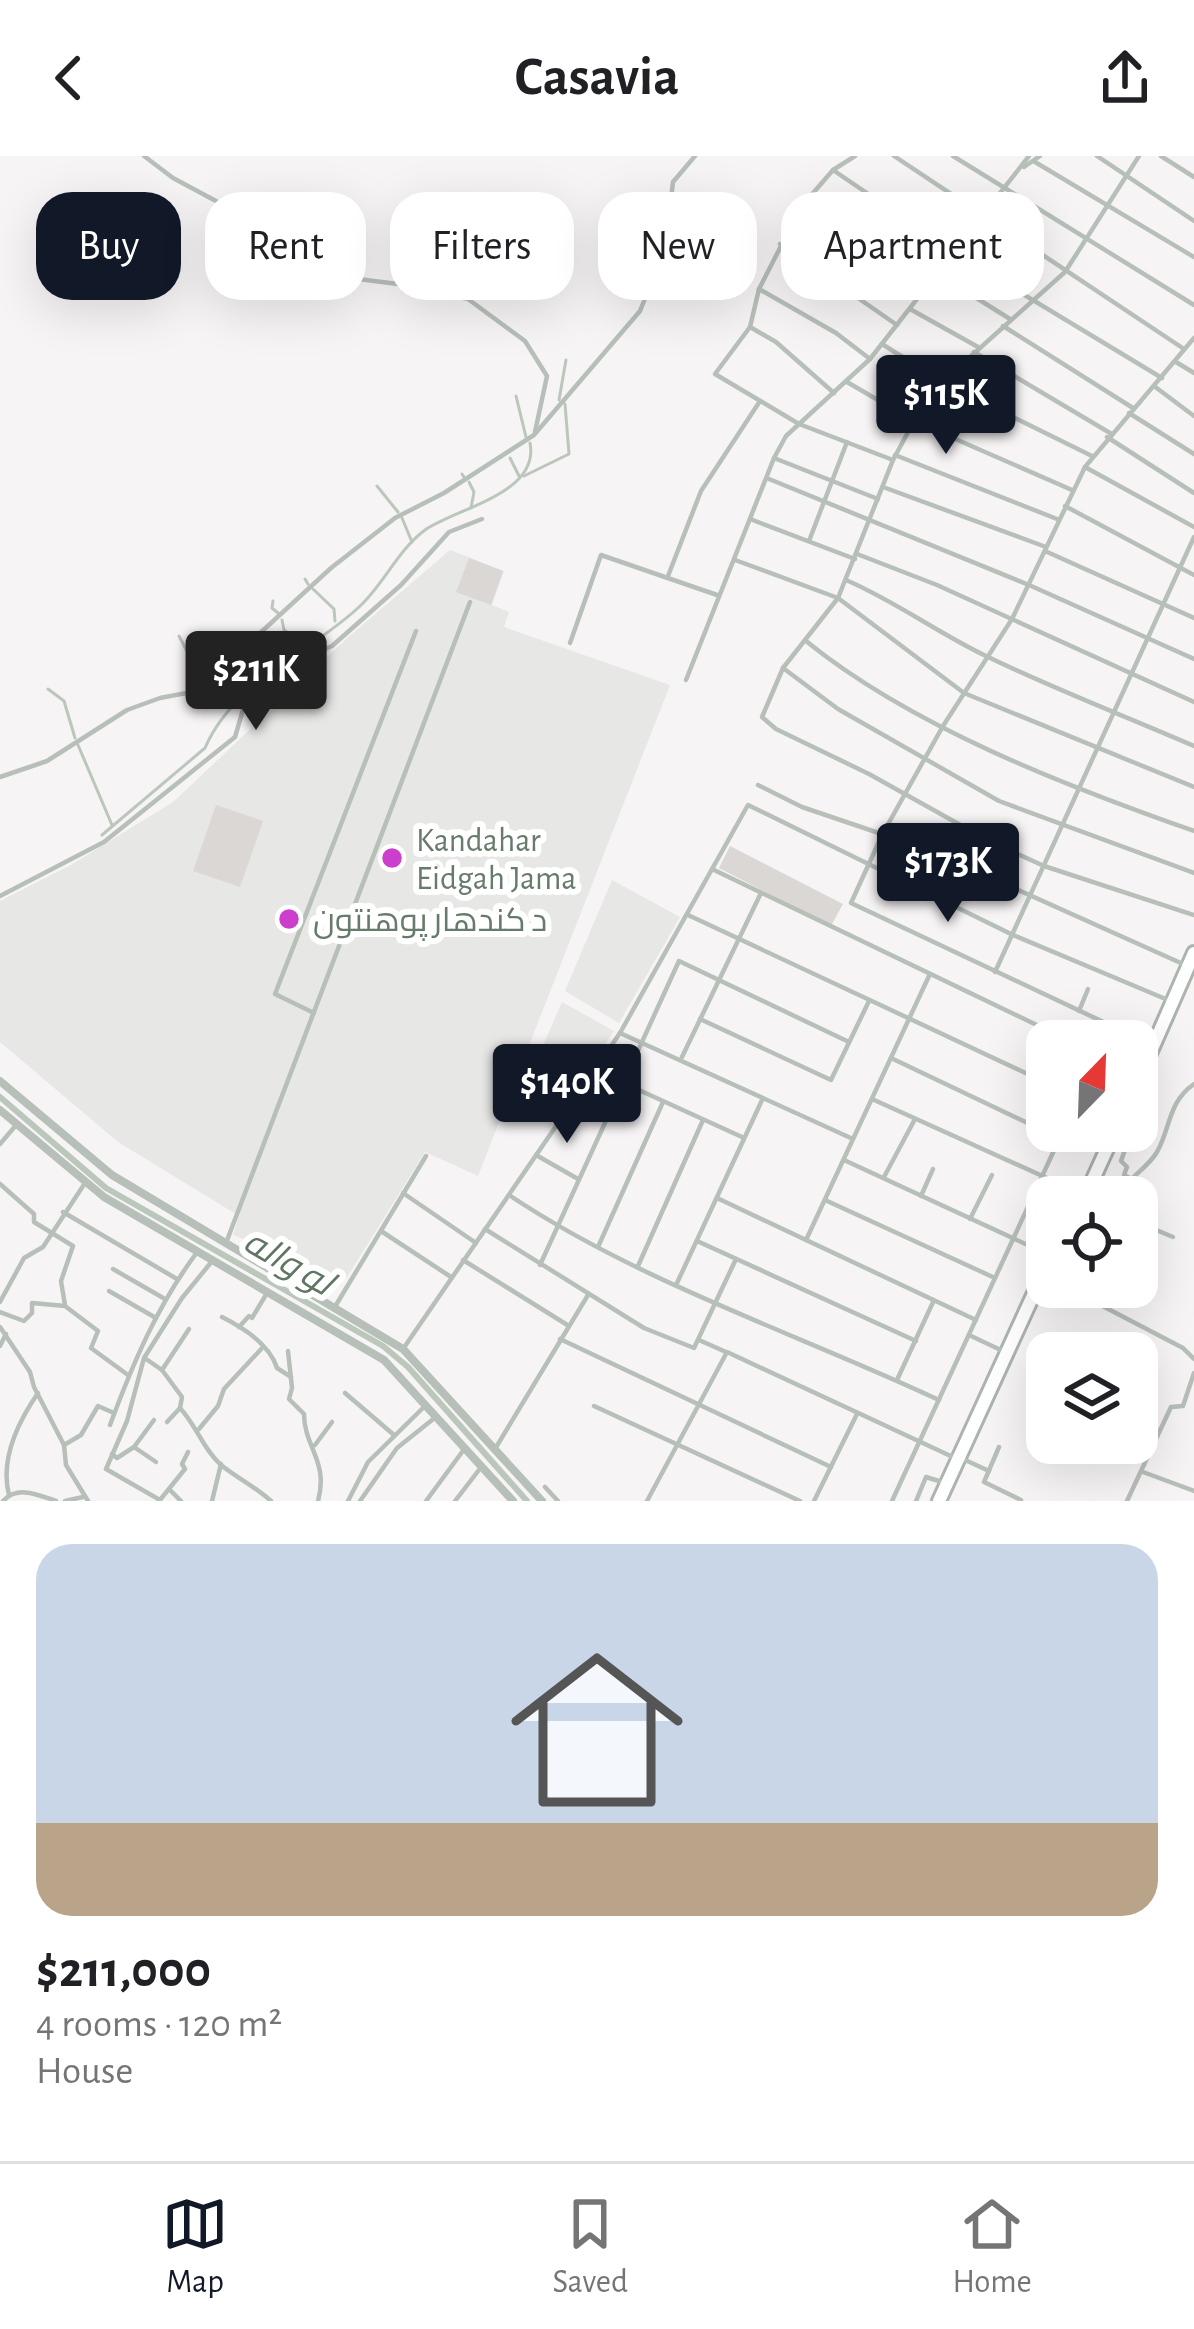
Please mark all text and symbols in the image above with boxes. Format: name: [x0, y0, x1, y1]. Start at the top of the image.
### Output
icon: back: [36, 45, 102, 111]
icon: share: [1092, 45, 1158, 111]
text: Casavia: [515, 51, 679, 105]
chip: Buy: [36, 192, 181, 300]
chip: Rent: [205, 192, 366, 300]
chip: Filters: [390, 192, 574, 300]
chip: New: [598, 192, 757, 300]
chip: Apartment: [781, 192, 1044, 300]
pin: $115K: [862, 355, 1030, 457]
text: $115K: [903, 374, 989, 413]
pin: $211K: [172, 631, 340, 733]
text: $211K: [213, 650, 299, 689]
pin: $173K: [864, 823, 1032, 925]
place label: Kandahar Eidgah Jama: [416, 825, 577, 896]
text: $173K: [904, 842, 992, 881]
marker: Kandahar Eidgah Jama: [379, 845, 405, 871]
place label: د کندهار پوهنتون: [313, 905, 547, 941]
marker: د کندهار پوهنتون: [276, 906, 302, 932]
north arrow: [1026, 1020, 1158, 1152]
map controls: [1026, 1020, 1158, 1464]
pin: $140K: [483, 1044, 651, 1146]
text: $140K: [520, 1063, 614, 1102]
button: locate: [1026, 1176, 1158, 1308]
water label: لو واله: [237, 1223, 342, 1305]
button: layers: [1026, 1332, 1158, 1464]
icon: home: [489, 1622, 705, 1838]
text: $211,000: [36, 1945, 211, 1996]
text: 4 rooms · 120 m²: [36, 2005, 282, 2044]
text: House: [36, 2052, 133, 2091]
tab: Map: [162, 2191, 228, 2303]
tab: Saved: [553, 2191, 628, 2303]
tab: Home: [952, 2191, 1032, 2303]

